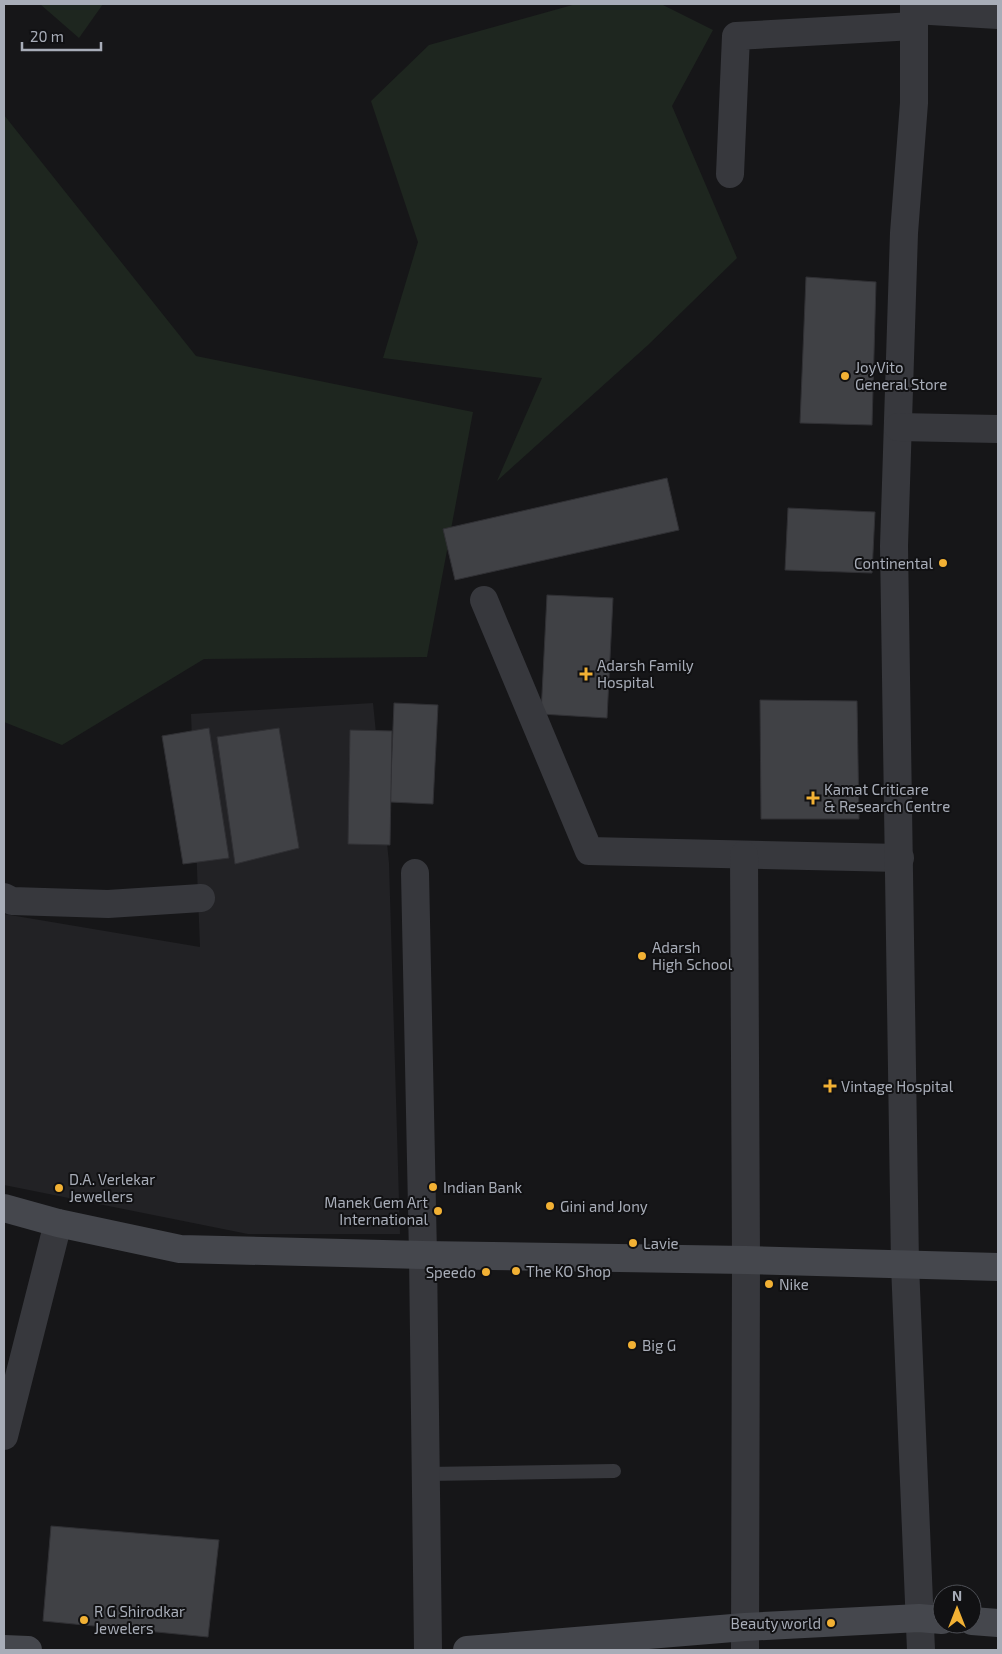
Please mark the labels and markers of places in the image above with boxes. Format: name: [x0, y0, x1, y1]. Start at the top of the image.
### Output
place label: JoyVito General Store: [855, 358, 947, 393]
marker: JoyVito General Store: [839, 370, 851, 382]
place label: Continental: [854, 554, 934, 572]
marker: Continental: [937, 557, 949, 569]
place label: Adarsh Family Hospital: [597, 656, 694, 691]
marker: Adarsh Family Hospital: [579, 667, 593, 681]
place label: Kamat Criticare & Research Centre: [824, 780, 950, 815]
marker: Kamat Criticare & Research Centre: [806, 791, 820, 805]
place label: Adarsh High School: [652, 938, 733, 973]
marker: Adarsh High School: [636, 950, 648, 962]
place label: Vintage Hospital: [841, 1077, 954, 1095]
marker: Vintage Hospital: [823, 1079, 837, 1093]
place label: D.A. Verlekar Jewellers: [69, 1170, 155, 1205]
place label: Indian Bank: [443, 1178, 523, 1196]
marker: Indian Bank: [427, 1181, 439, 1193]
marker: D.A. Verlekar Jewellers: [53, 1182, 65, 1194]
place label: Manek Gem Art International: [324, 1193, 429, 1228]
place label: Gini and Jony: [560, 1197, 648, 1215]
marker: Gini and Jony: [544, 1200, 556, 1212]
marker: Manek Gem Art International: [432, 1205, 444, 1217]
place label: Lavie: [643, 1234, 679, 1252]
marker: Lavie: [627, 1237, 639, 1249]
place label: The KO Shop: [526, 1262, 611, 1280]
place label: Speedo: [426, 1263, 476, 1281]
marker: The KO Shop: [510, 1265, 522, 1277]
marker: Speedo: [480, 1266, 492, 1278]
place label: Nike: [779, 1275, 809, 1293]
marker: Nike: [763, 1278, 775, 1290]
place label: Big G: [642, 1336, 676, 1354]
marker: Big G: [626, 1339, 638, 1351]
place label: R G Shirodkar Jewelers: [94, 1602, 185, 1637]
marker: R G Shirodkar Jewelers: [78, 1614, 90, 1626]
place label: Beauty world: [731, 1614, 821, 1632]
marker: Beauty world: [825, 1617, 837, 1629]

